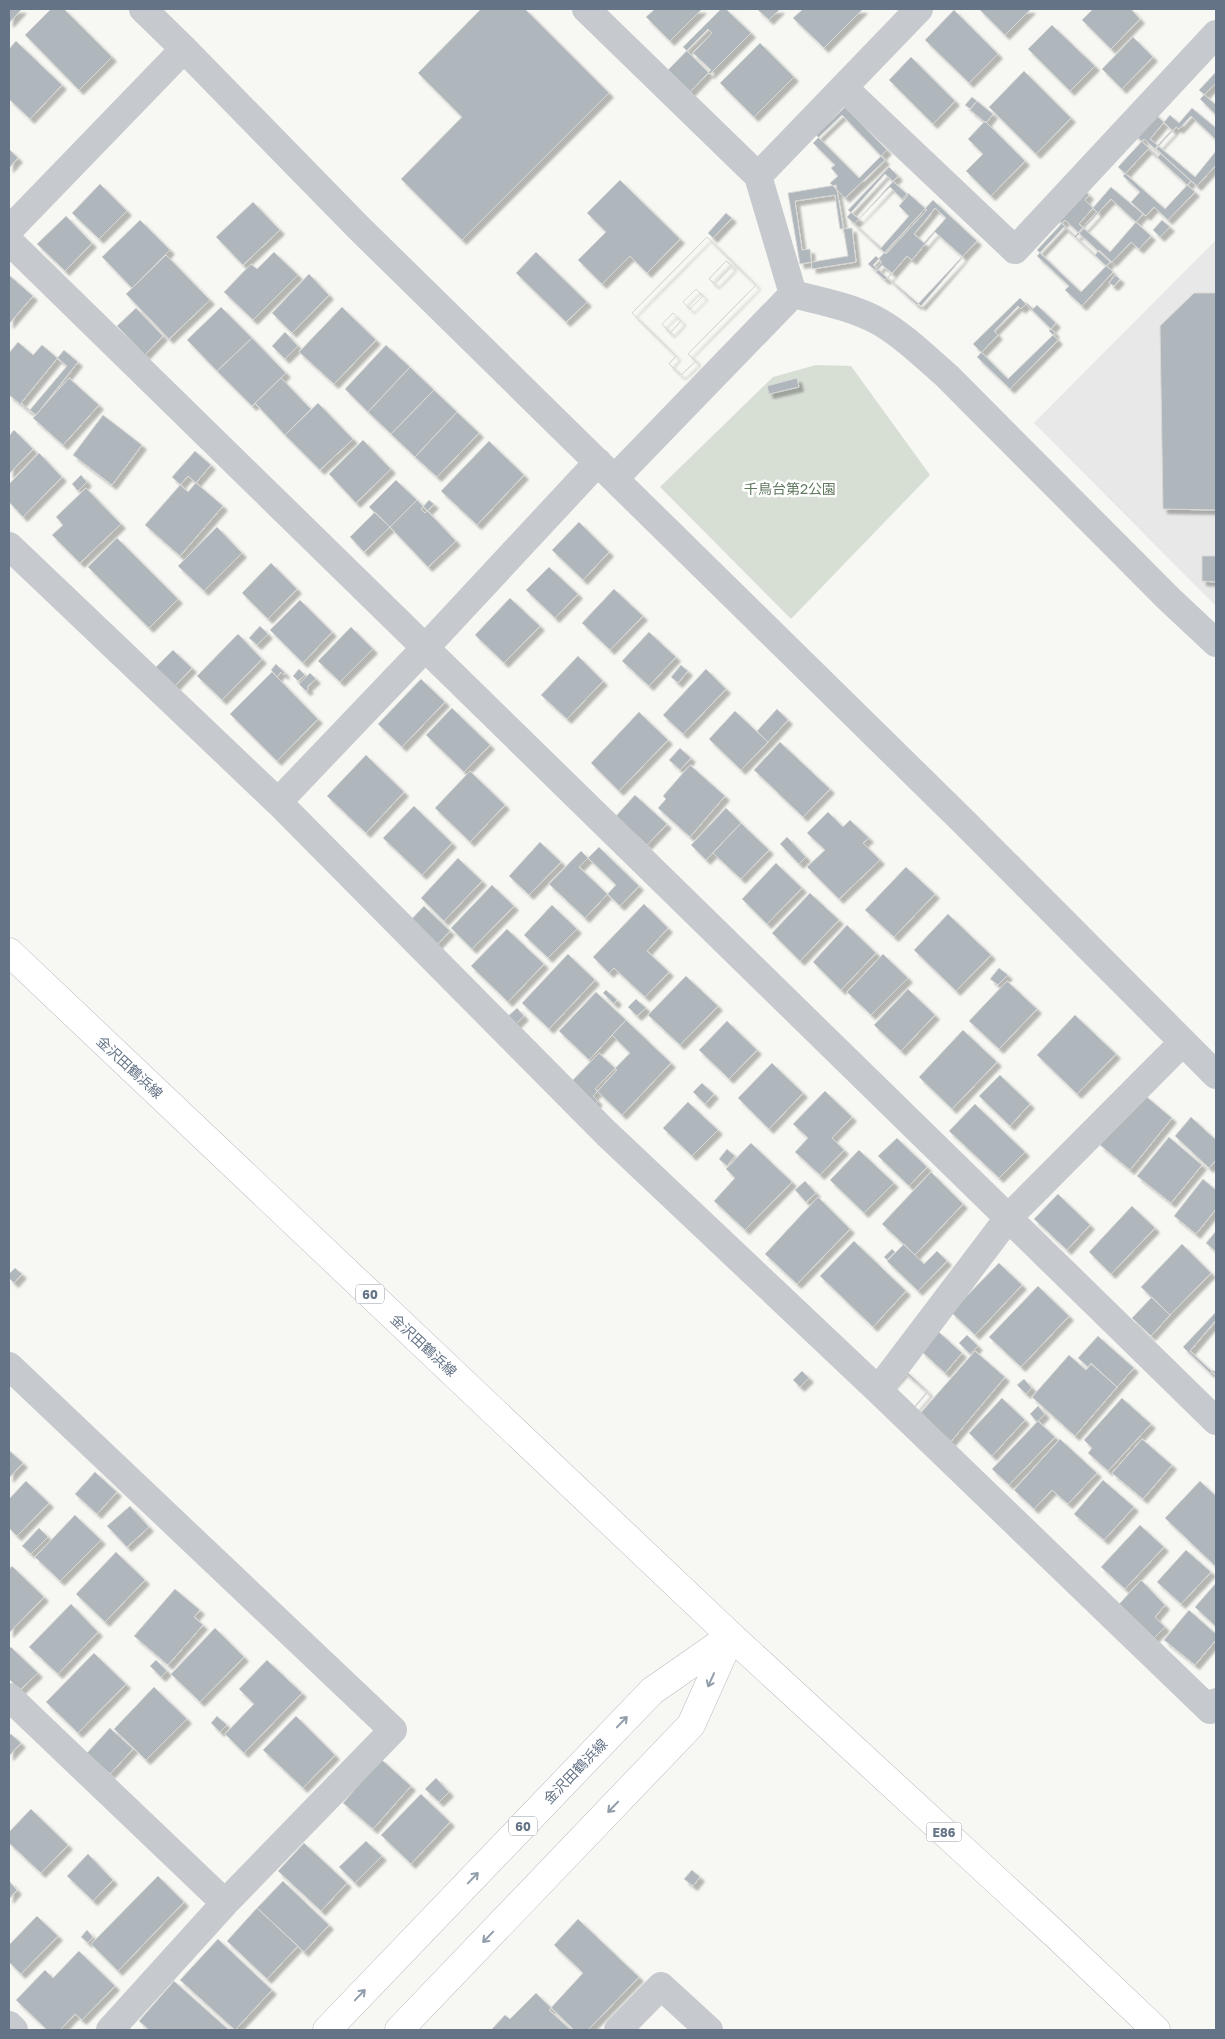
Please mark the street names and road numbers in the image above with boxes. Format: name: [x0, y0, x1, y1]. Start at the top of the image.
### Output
street label: 金沢田鶴浜線: [93, 1032, 167, 1102]
road number: 60: [356, 1285, 384, 1304]
street label: 金沢田鶴浜線: [387, 1310, 461, 1380]
street label: 金沢田鶴浜線: [540, 1735, 610, 1807]
road number: 60: [509, 1816, 537, 1835]
road number: E86: [926, 1822, 962, 1841]

